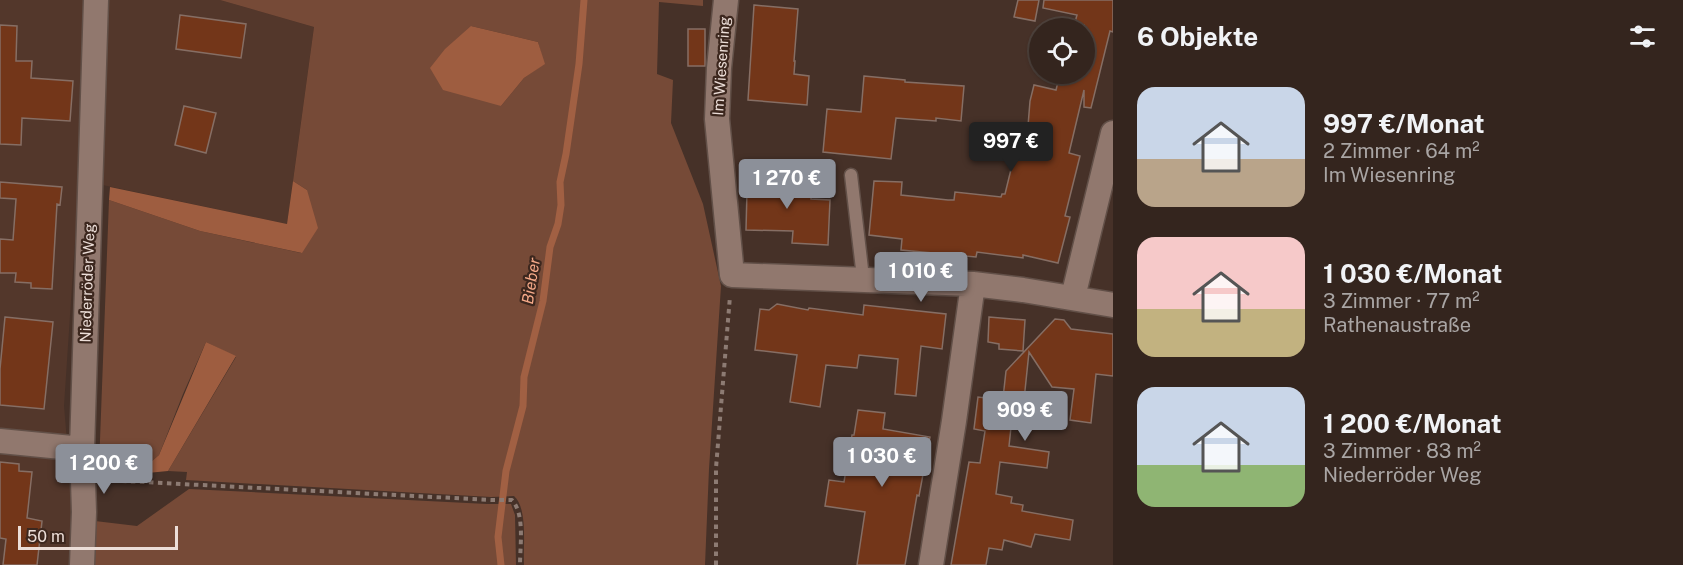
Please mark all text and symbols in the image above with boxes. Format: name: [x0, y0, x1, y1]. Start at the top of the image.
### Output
street label: Im Wiesenring: [709, 16, 733, 116]
map controls: [1029, 18, 1095, 84]
button: locate: [1029, 18, 1095, 84]
icon: filters: [1626, 20, 1659, 53]
text: 6 Objekte: [1137, 21, 1258, 52]
text: 997 €/Monat: [1323, 108, 1485, 139]
icon: home: [1185, 111, 1257, 183]
pin: 997 €: [969, 122, 1053, 173]
text: 997 €: [983, 129, 1039, 153]
text: 2 Zimmer · 64 m²: [1323, 139, 1480, 163]
pin: 1 270 €: [732, 159, 842, 210]
text: Im Wiesenring: [1323, 163, 1456, 187]
text: 1 270 €: [753, 166, 821, 190]
street label: Niederröder Weg: [76, 223, 98, 343]
pin: 1 010 €: [866, 252, 976, 303]
water label: Bieber: [518, 255, 544, 306]
text: 1 030 €/Monat: [1323, 258, 1502, 289]
text: 1 010 €: [889, 259, 953, 283]
icon: home: [1185, 261, 1257, 333]
text: 3 Zimmer · 77 m²: [1323, 289, 1480, 313]
text: Rathenaustraße: [1323, 313, 1471, 337]
pin: 909 €: [983, 391, 1067, 442]
text: 909 €: [997, 398, 1053, 422]
text: 1 200 €/Monat: [1323, 408, 1502, 439]
icon: home: [1185, 411, 1257, 483]
pin: 1 030 €: [827, 437, 937, 488]
text: 3 Zimmer · 83 m²: [1323, 439, 1481, 463]
pin: 1 200 €: [49, 444, 159, 495]
text: 1 030 €: [847, 444, 917, 468]
text: 1 200 €: [69, 451, 139, 475]
text: Niederröder Weg: [1323, 463, 1482, 487]
scale bar: [18, 523, 178, 550]
text: 50 m: [27, 527, 65, 546]

